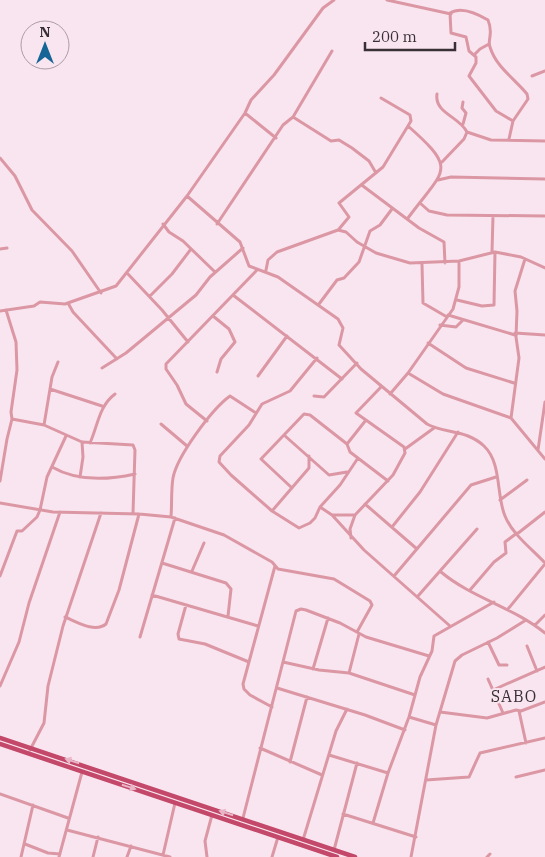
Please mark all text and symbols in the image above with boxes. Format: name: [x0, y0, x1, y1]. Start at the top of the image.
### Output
north arrow: [20, 20, 70, 70]
scale bar: [365, 20, 455, 52]
text: N: [39, 23, 51, 41]
text: 200 m: [372, 27, 417, 46]
district label: SABO: [491, 686, 537, 706]
one-way arrow: [64, 757, 79, 765]
one-way arrow: [122, 784, 137, 792]
one-way arrow: [219, 808, 234, 816]

